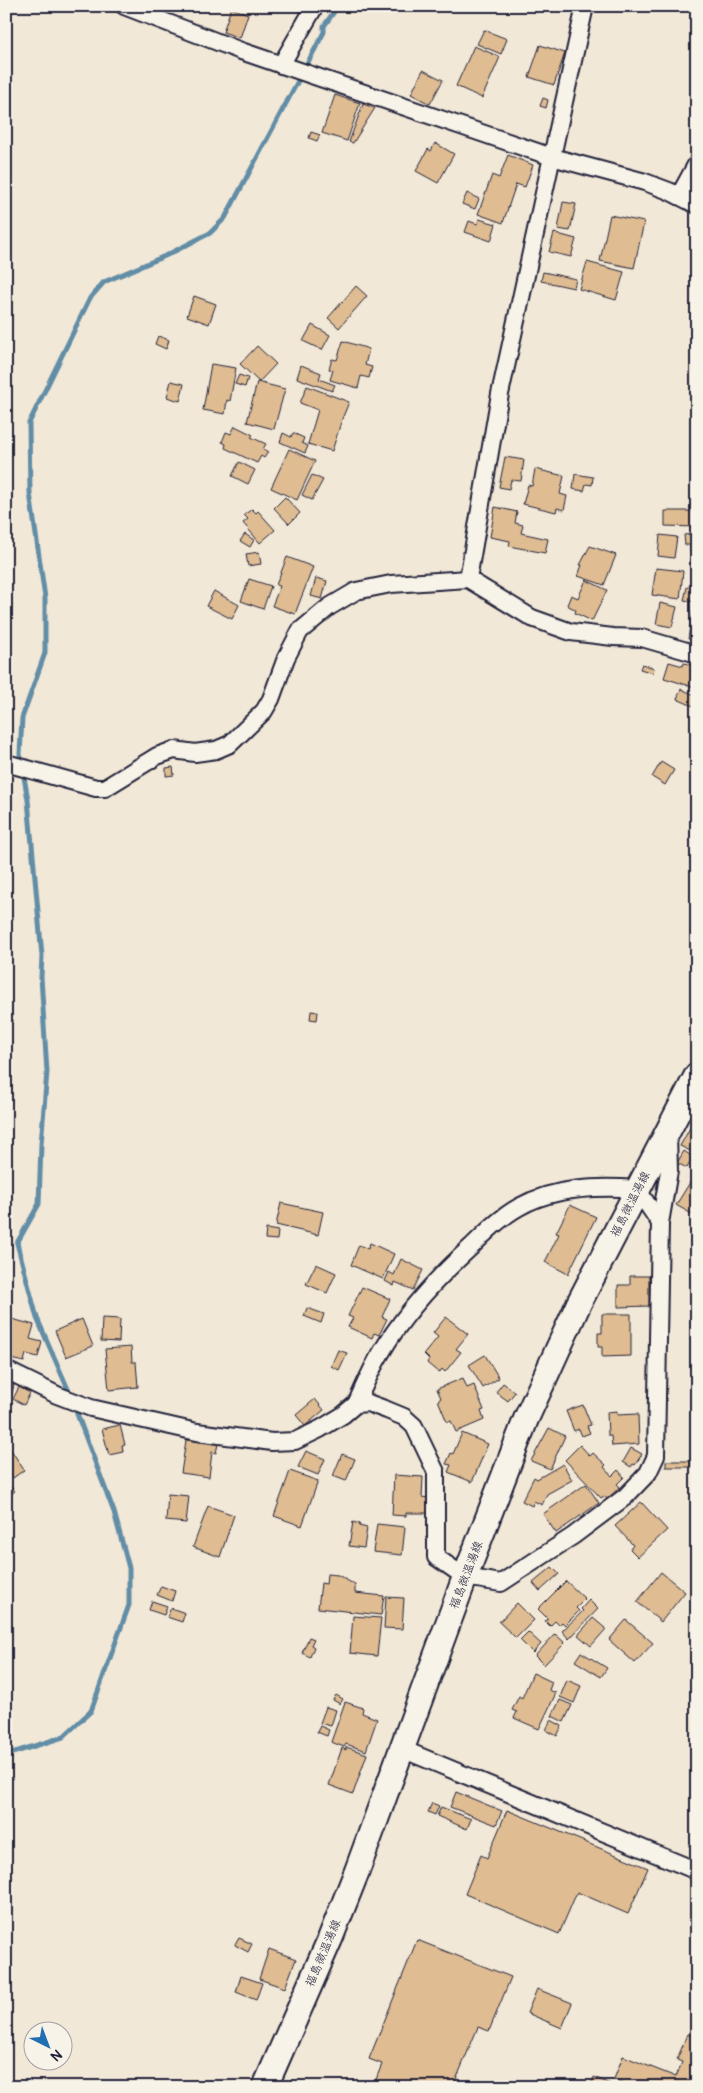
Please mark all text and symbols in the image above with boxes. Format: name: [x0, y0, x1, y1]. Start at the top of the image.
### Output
street label: 福島微温湯線: [607, 1169, 653, 1240]
street label: 福島微温湯線: [447, 1539, 486, 1611]
street label: 福島微温湯線: [302, 1917, 344, 1989]
north arrow: [22, 2020, 72, 2070]
text: N: [47, 2046, 66, 2065]

